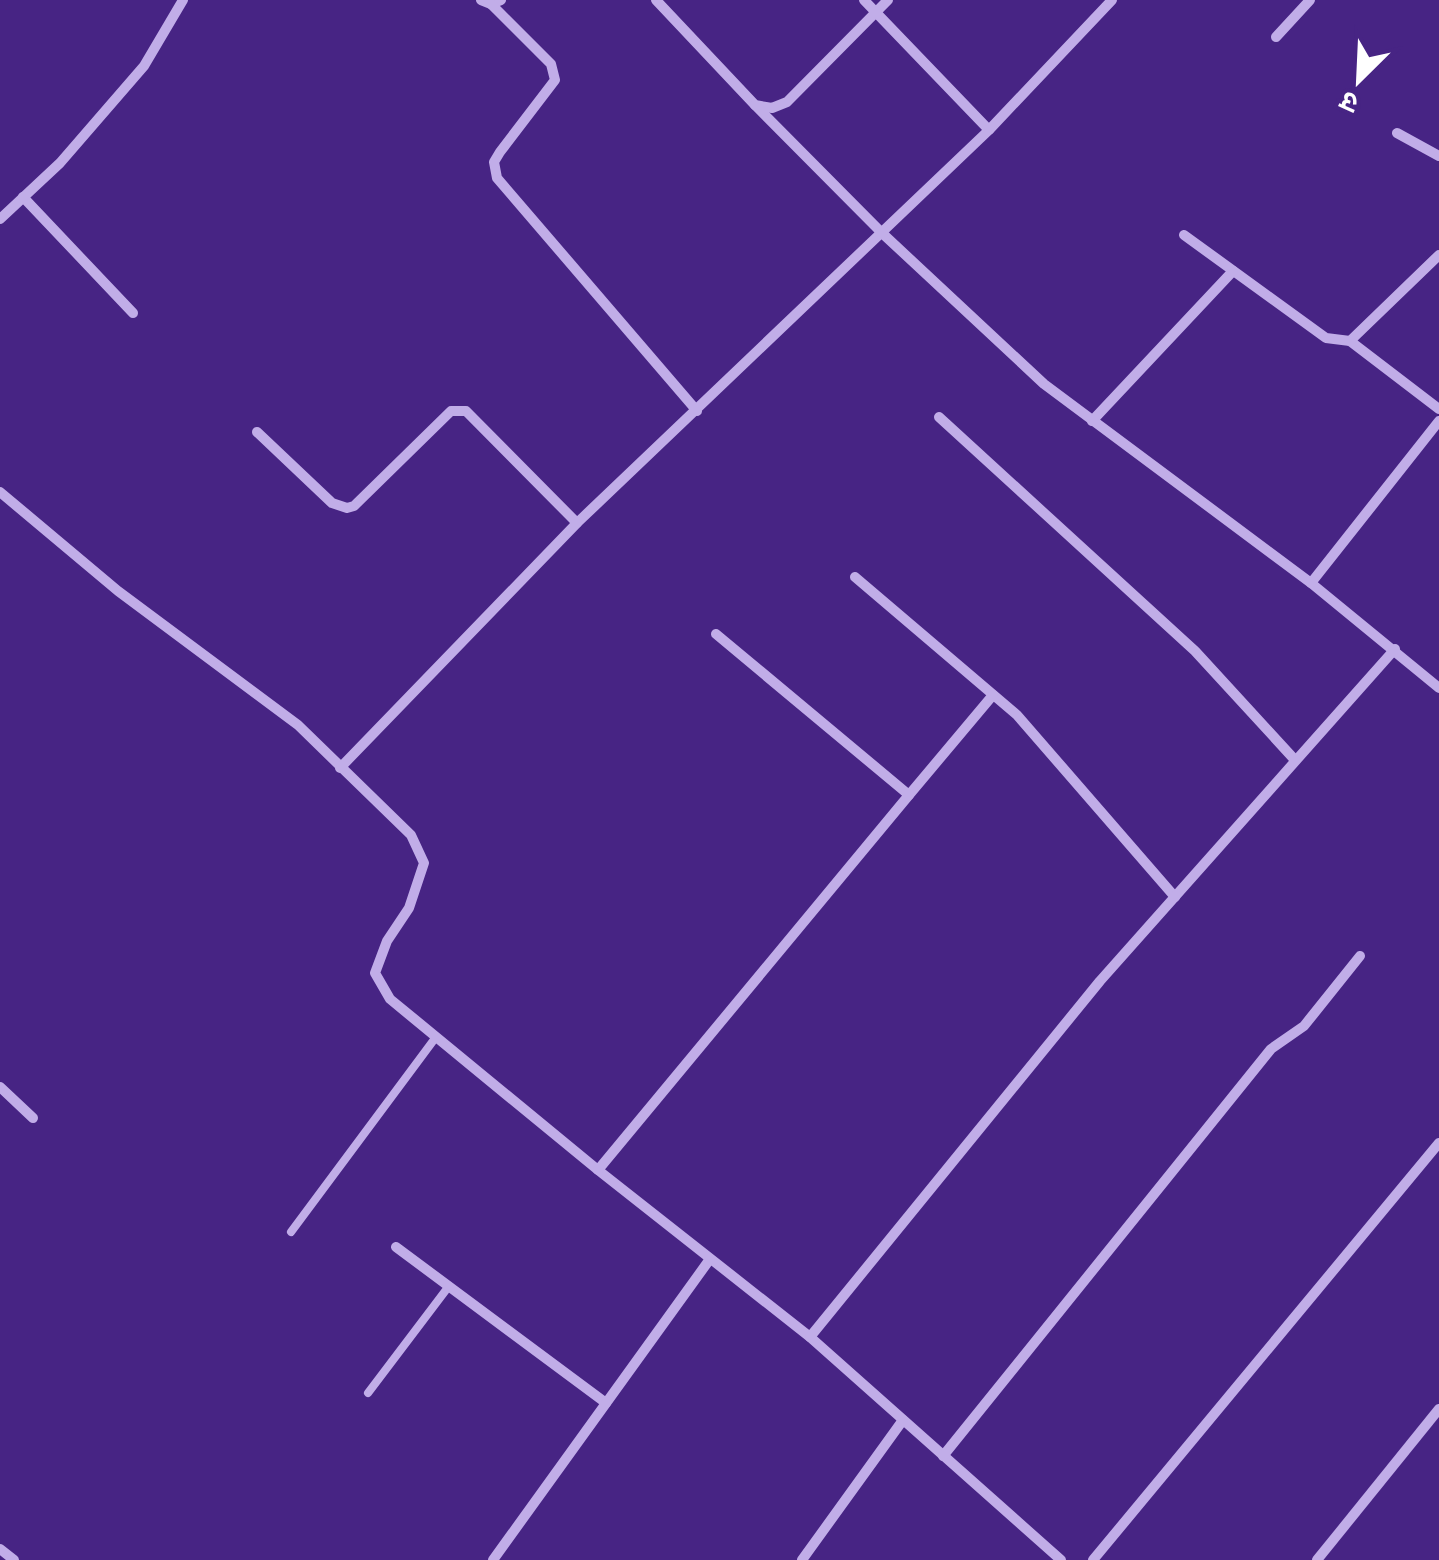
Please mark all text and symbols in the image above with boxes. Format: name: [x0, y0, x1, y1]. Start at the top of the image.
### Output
north arrow: [1309, 30, 1409, 130]
text: उ: [1334, 84, 1363, 121]

